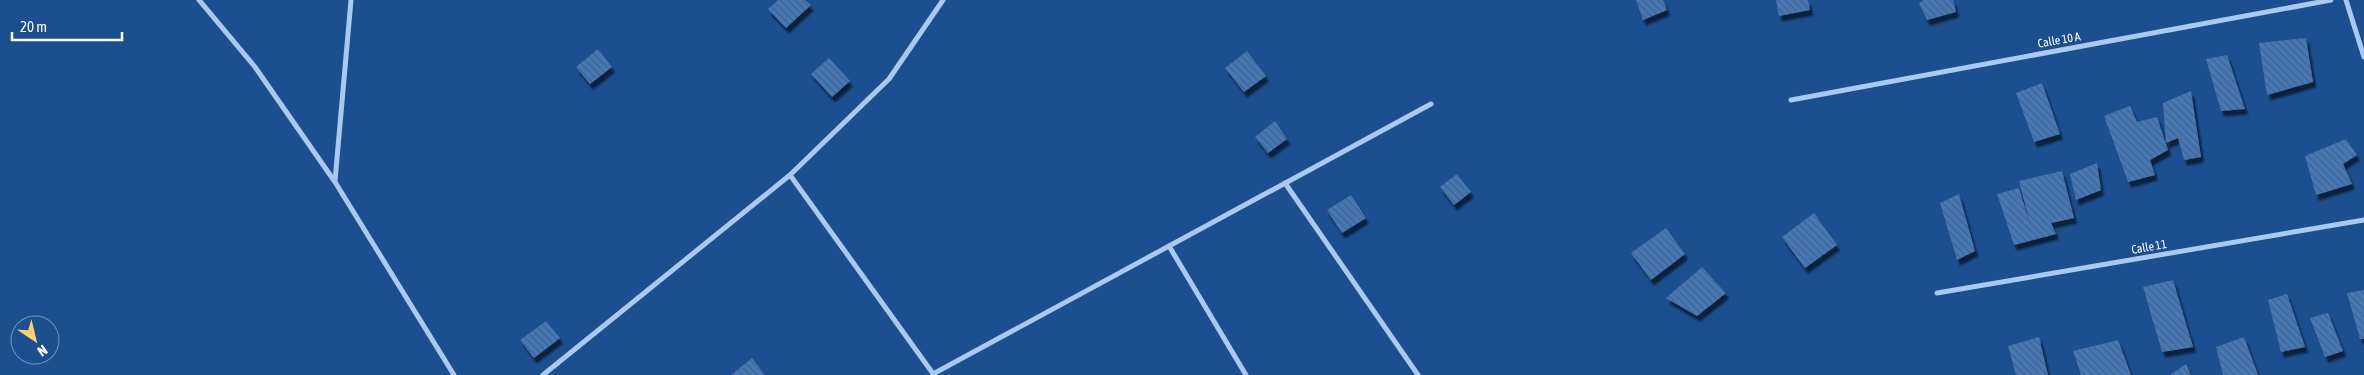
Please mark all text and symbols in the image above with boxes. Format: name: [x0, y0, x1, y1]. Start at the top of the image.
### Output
scale bar: [12, 10, 122, 42]
text: 20 m: [20, 18, 47, 35]
street label: Calle 10 A: [2037, 29, 2082, 51]
street label: Calle 11: [2130, 237, 2168, 257]
north arrow: [10, 315, 60, 365]
text: N: [34, 342, 50, 360]

